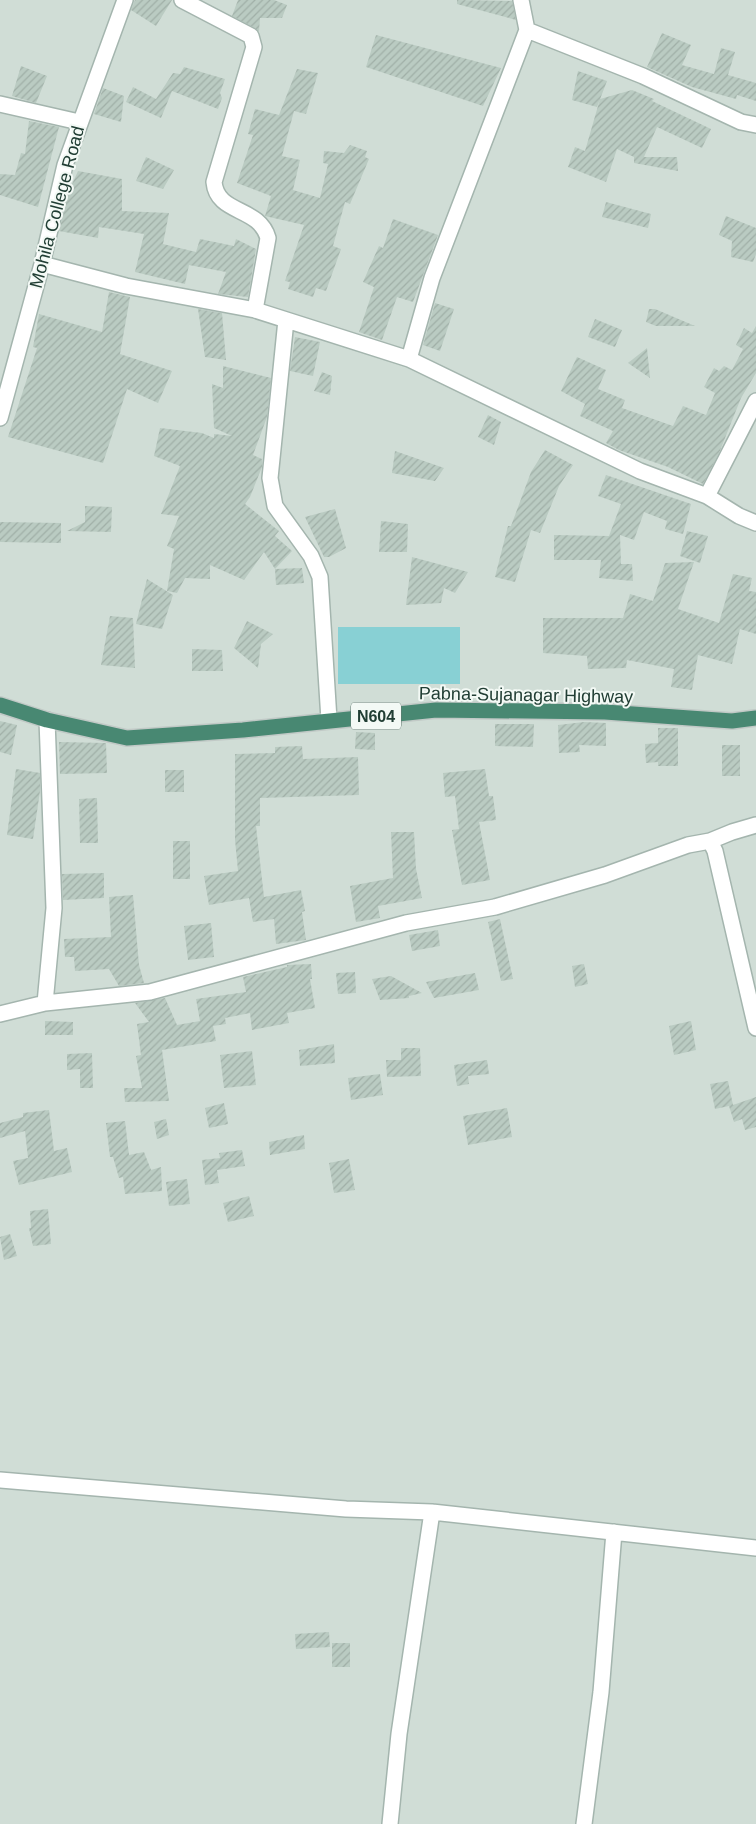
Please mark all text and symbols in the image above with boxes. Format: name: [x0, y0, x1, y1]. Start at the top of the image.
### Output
street label: Mohila College Road: [26, 124, 88, 290]
street label: Pabna-Sujanagar Highway: [419, 683, 633, 707]
road number: N604: [351, 702, 401, 729]

